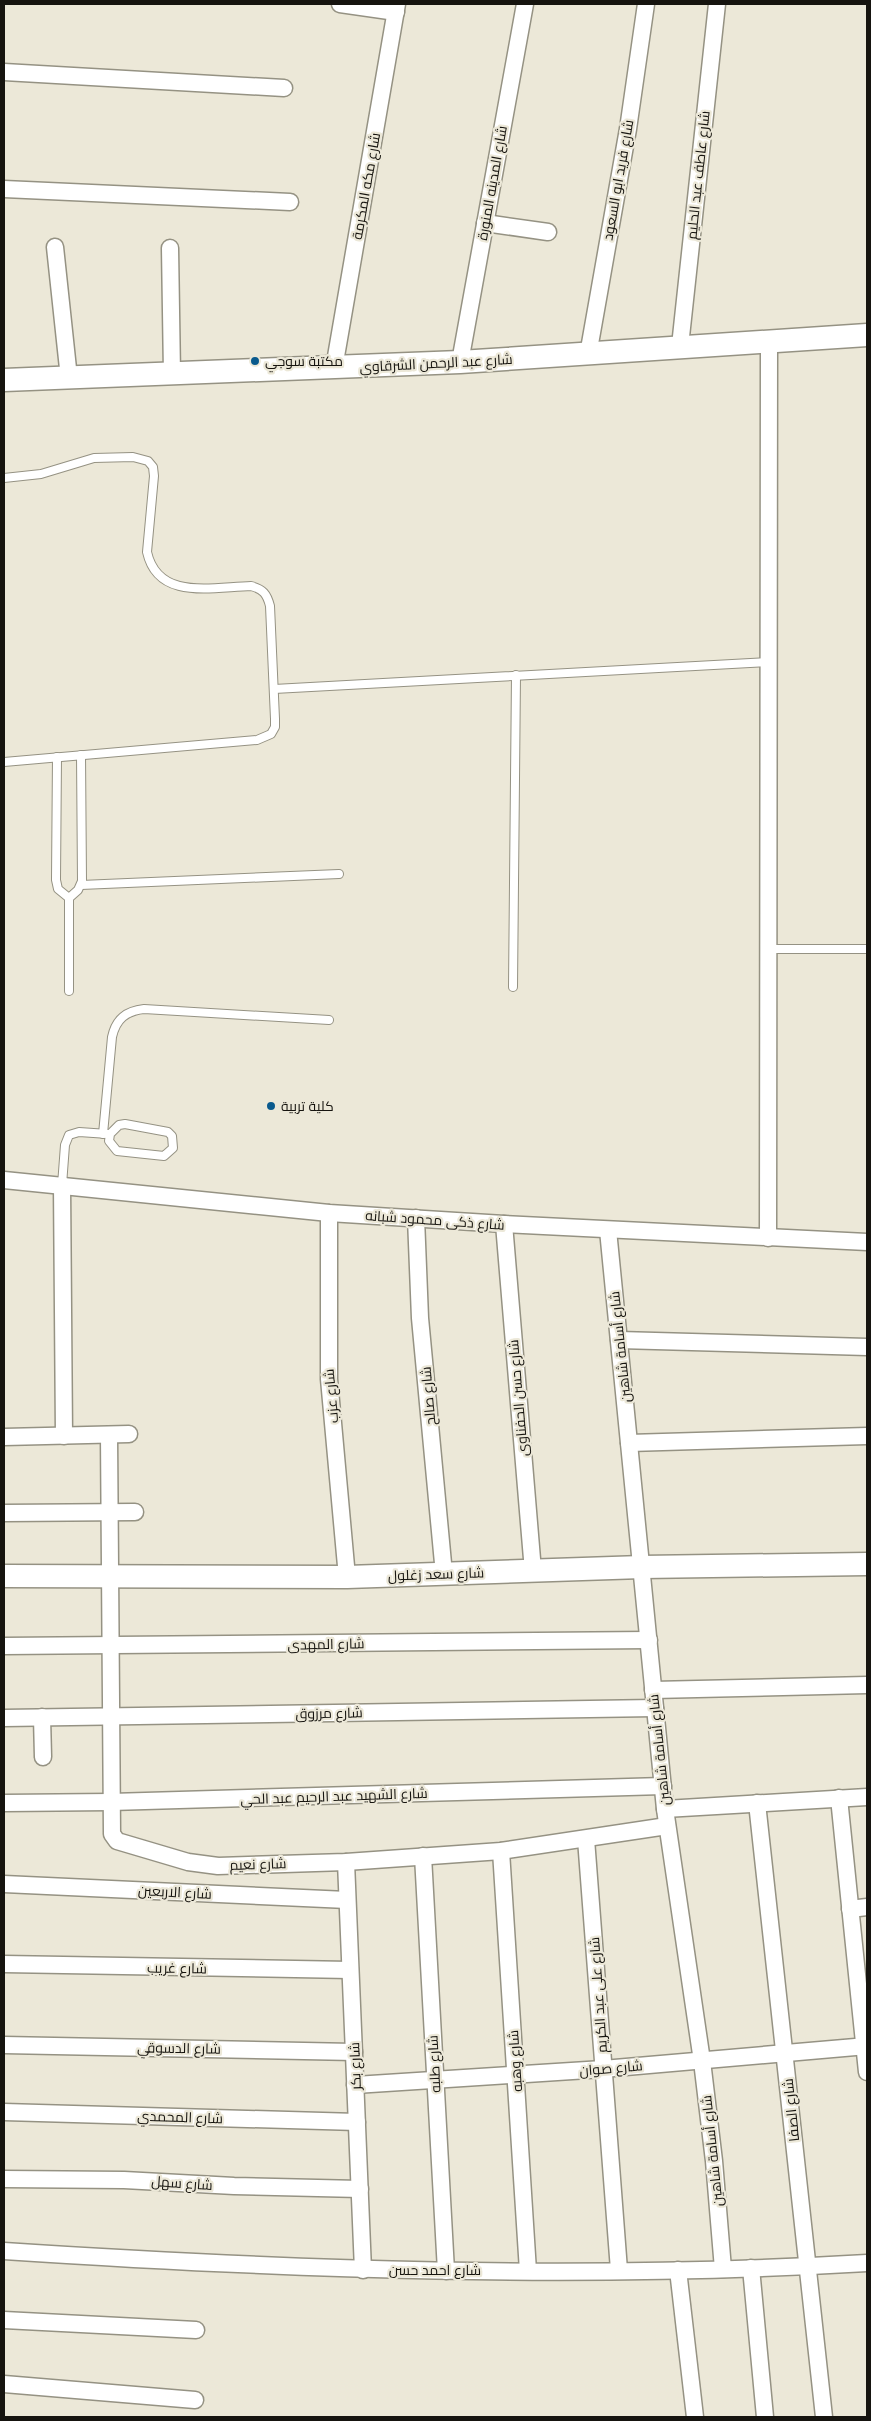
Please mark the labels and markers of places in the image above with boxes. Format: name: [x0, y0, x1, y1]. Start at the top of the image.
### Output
place label: مكتبة سوجي: [265, 353, 343, 373]
marker: مكتبة سوجي: [249, 355, 261, 367]
place label: كلية تربية: [281, 1098, 334, 1115]
marker: كلية تربية: [265, 1100, 277, 1112]

